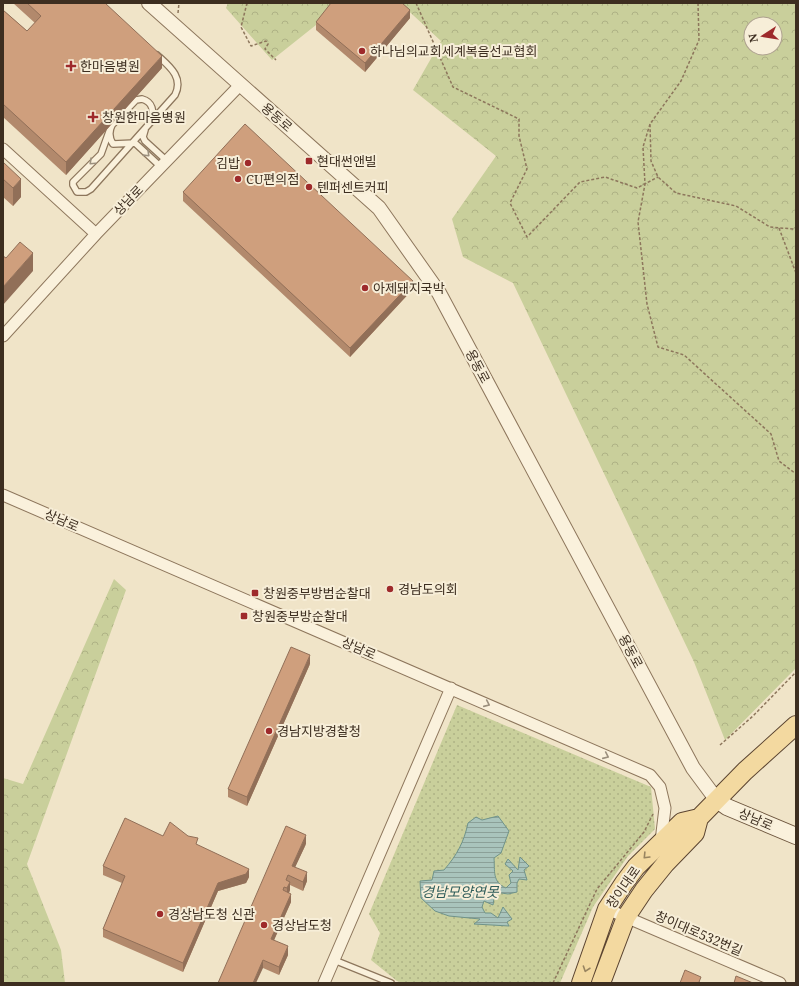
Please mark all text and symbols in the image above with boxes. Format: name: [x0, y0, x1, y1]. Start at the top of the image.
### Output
north arrow: [743, 16, 783, 56]
text: N: [744, 32, 761, 44]
place label: 하나님의교회세계복음선교협회: [370, 42, 537, 60]
marker: 하나님의교회세계복음선교협회: [357, 46, 367, 56]
place label: 한마음병원: [80, 57, 140, 75]
marker: 한마음병원: [65, 60, 77, 72]
street label: 용동로: [258, 98, 296, 136]
place label: 창원한마음병원: [102, 108, 186, 126]
marker: 창원한마음병원: [87, 111, 99, 123]
one-way arrow: [142, 149, 150, 157]
place label: 현대썬앤빌: [317, 152, 377, 170]
place label: 김밥: [216, 154, 240, 172]
marker: 현대썬앤빌: [304, 156, 314, 166]
one-way arrow: [89, 157, 97, 165]
marker: 김밥: [243, 158, 253, 168]
place label: CU편의점: [246, 170, 299, 188]
marker: CU편의점: [233, 174, 243, 184]
place label: 텐퍼센트커피: [317, 178, 389, 196]
street label: 상남로: [109, 181, 147, 219]
marker: 텐퍼센트커피: [304, 182, 314, 192]
place label: 아제돼지국박: [373, 279, 445, 297]
marker: 아제돼지국박: [360, 283, 370, 293]
street label: 용동로: [462, 346, 494, 386]
street label: 상남로: [42, 505, 82, 535]
place label: 경남도의회: [398, 580, 458, 598]
place label: 창원중부방범순찰대: [263, 584, 371, 602]
marker: 경남도의회: [385, 584, 395, 594]
marker: 창원중부방범순찰대: [250, 588, 260, 598]
place label: 창원중부방순찰대: [252, 607, 348, 625]
marker: 창원중부방순찰대: [239, 611, 249, 621]
street label: 용동로: [615, 631, 647, 671]
street label: 상남로: [339, 633, 379, 663]
one-way arrow: [483, 699, 491, 707]
place label: 경남지방경찰청: [277, 722, 361, 740]
marker: 경남지방경찰청: [264, 726, 274, 736]
one-way arrow: [602, 751, 610, 759]
street label: 상남로: [736, 804, 776, 834]
one-way arrow: [643, 851, 651, 859]
street label: 창이대로: [602, 862, 644, 912]
water label: 경남모양연못: [421, 882, 500, 901]
place label: 경상남도청 신관: [168, 905, 255, 923]
street label: 창이대로532번길: [652, 906, 746, 960]
marker: 경상남도청 신관: [155, 909, 165, 919]
place label: 경상남도청: [272, 916, 332, 934]
marker: 경상남도청: [259, 920, 269, 930]
one-way arrow: [582, 966, 591, 973]

